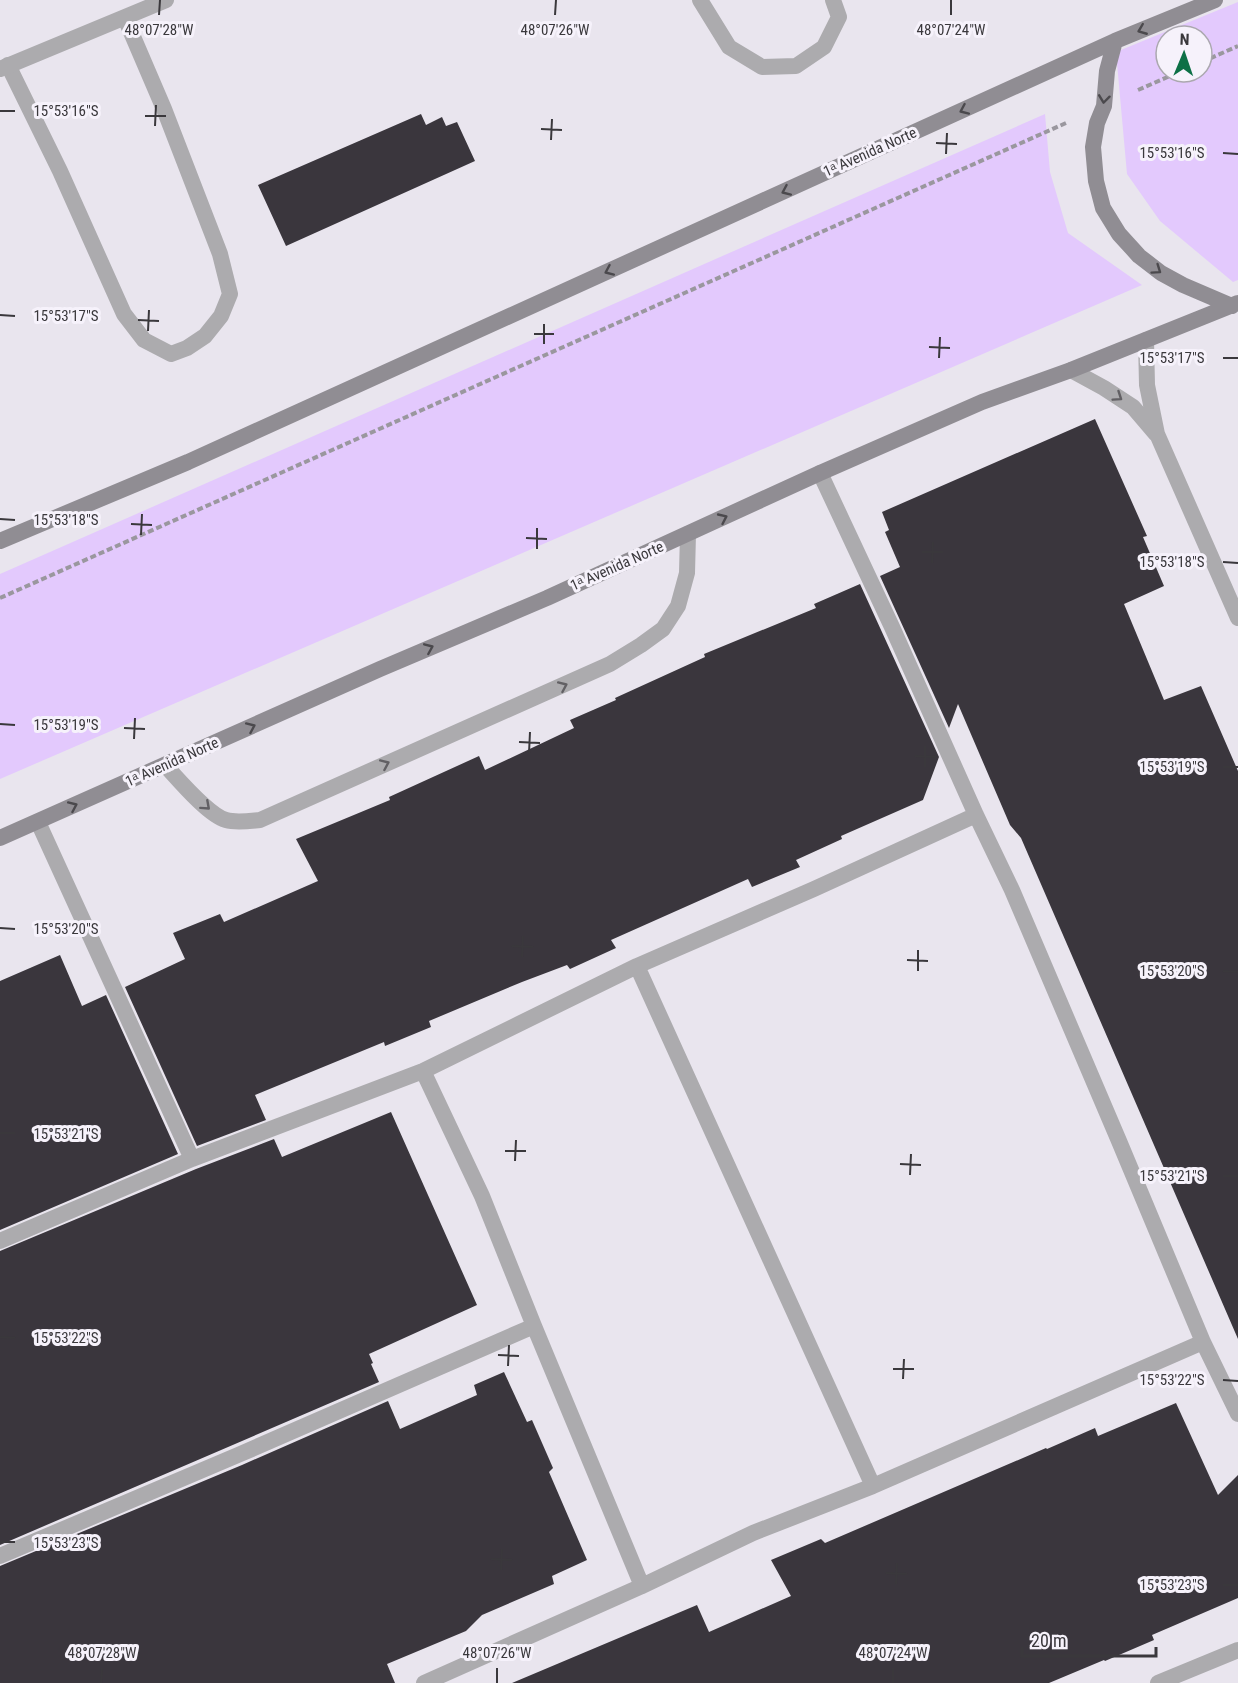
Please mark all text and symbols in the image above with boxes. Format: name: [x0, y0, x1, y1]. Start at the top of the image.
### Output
text: 48°07'28"W: [125, 21, 194, 39]
text: 48°07'26"W: [521, 21, 590, 39]
text: 48°07'24"W: [917, 21, 986, 39]
one-way arrow: [1137, 23, 1148, 35]
north arrow: [1154, 24, 1214, 84]
text: N: [1179, 30, 1190, 49]
one-way arrow: [1098, 94, 1111, 103]
text: 15°53'16"S: [33, 102, 99, 120]
one-way arrow: [959, 103, 970, 115]
street label: 1ᵃ Avenida Norte: [821, 123, 919, 181]
text: 15°53'16"S: [1139, 144, 1205, 162]
one-way arrow: [782, 183, 793, 195]
one-way arrow: [1151, 263, 1162, 274]
one-way arrow: [604, 264, 615, 276]
text: 15°53'17"S: [33, 307, 99, 325]
text: 15°53'17"S: [1139, 349, 1205, 367]
one-way arrow: [1112, 390, 1123, 401]
text: 15°53'18"S: [33, 511, 99, 529]
one-way arrow: [716, 513, 727, 525]
street label: 1ᵃ Avenida Norte: [568, 537, 666, 595]
text: 15°53'18"S: [1139, 553, 1205, 571]
one-way arrow: [423, 643, 434, 655]
one-way arrow: [557, 681, 568, 693]
text: 15°53'19"S: [33, 716, 99, 734]
one-way arrow: [244, 722, 255, 734]
street label: 1ᵃ Avenida Norte: [123, 733, 221, 791]
text: 15°53'19"S: [1139, 758, 1205, 776]
one-way arrow: [378, 760, 389, 772]
one-way arrow: [200, 799, 210, 810]
one-way arrow: [66, 801, 77, 813]
text: 15°53'20"S: [33, 920, 99, 938]
text: 15°53'20"S: [1139, 962, 1205, 980]
text: 15°53'21"S: [33, 1125, 99, 1143]
text: 15°53'21"S: [1139, 1167, 1205, 1185]
text: 15°53'22"S: [33, 1329, 99, 1347]
text: 15°53'22"S: [1139, 1371, 1205, 1389]
text: 15°53'23"S: [33, 1534, 99, 1552]
text: 15°53'23"S: [1139, 1576, 1205, 1594]
scale bar: [1022, 1620, 1156, 1658]
text: 20 m: [1031, 1630, 1066, 1651]
text: 48°07'28"W: [68, 1644, 137, 1662]
text: 48°07'26"W: [463, 1644, 532, 1662]
text: 48°07'24"W: [859, 1644, 928, 1662]

